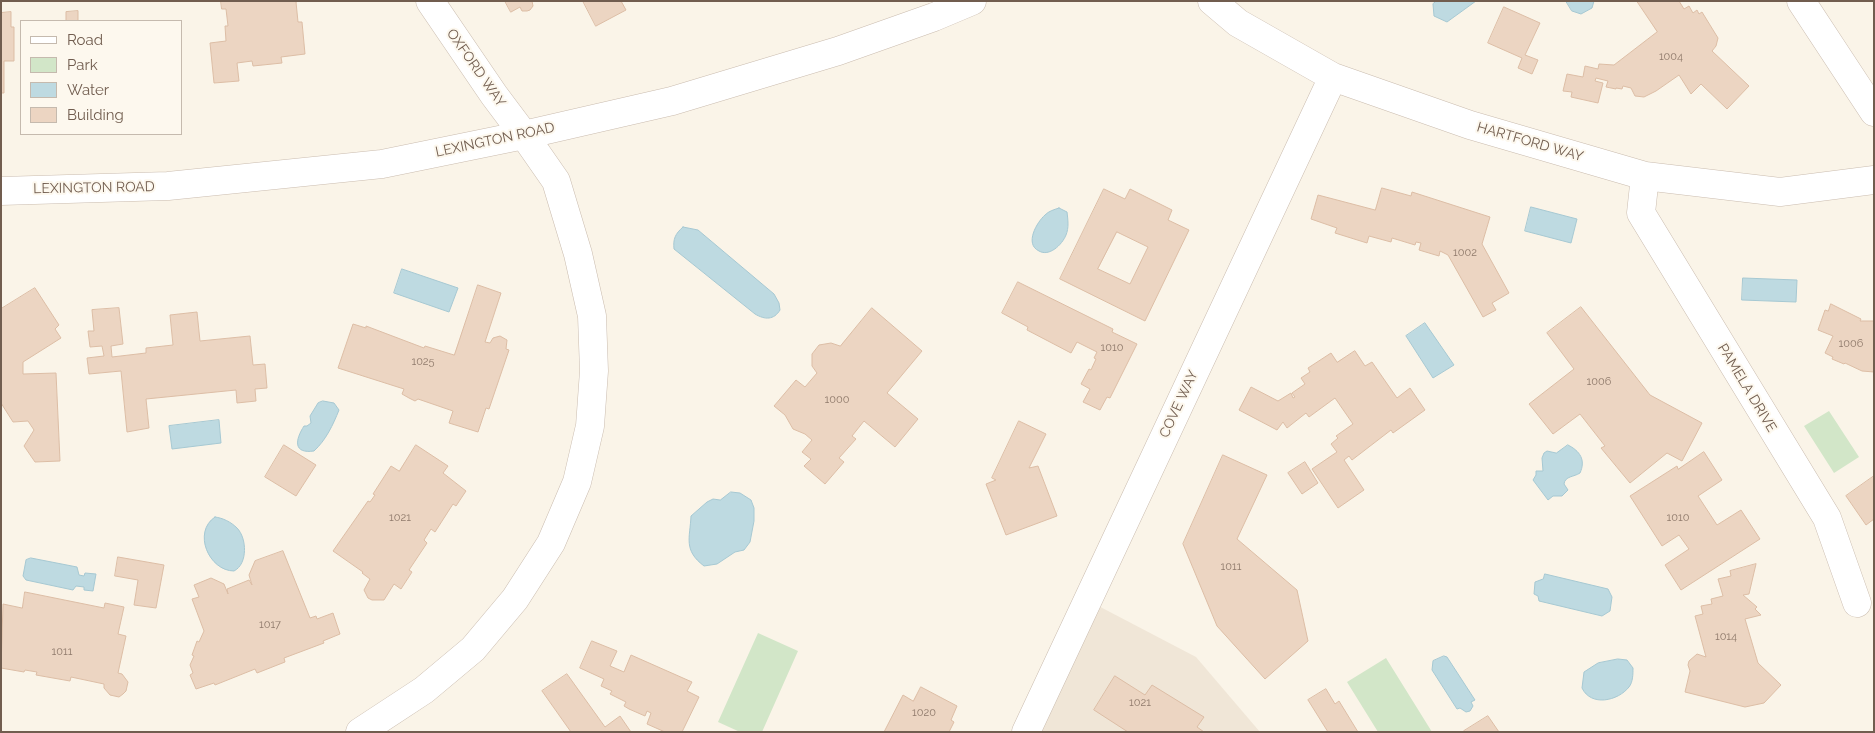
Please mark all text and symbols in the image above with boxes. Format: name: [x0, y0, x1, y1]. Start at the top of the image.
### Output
legend: [20, 20, 182, 135]
street label: OXFORD WAY: [443, 26, 509, 110]
text: Road: [67, 31, 103, 49]
house number: 1004: [1659, 50, 1683, 64]
text: Park: [67, 56, 98, 74]
text: Water: [67, 81, 109, 99]
text: Building: [67, 106, 124, 124]
street label: LEXINGTON ROAD: [434, 119, 556, 161]
street label: HARTFORD WAY: [1475, 119, 1585, 165]
street label: LEXINGTON ROAD: [33, 179, 155, 197]
house number: 1002: [1453, 246, 1477, 260]
house number: 1006: [1839, 337, 1863, 351]
house number: 1010: [1101, 341, 1123, 355]
street label: PAMELA DRIVE: [1714, 341, 1780, 435]
house number: 1025: [411, 355, 435, 369]
street label: COVE WAY: [1156, 368, 1202, 440]
house number: 1006: [1587, 375, 1611, 389]
house number: 1000: [825, 393, 849, 407]
house number: 1021: [389, 511, 411, 525]
house number: 1010: [1667, 511, 1689, 525]
house number: 1011: [1221, 560, 1241, 574]
house number: 1017: [259, 618, 281, 632]
house number: 1014: [1715, 630, 1737, 644]
house number: 1011: [52, 645, 72, 659]
house number: 1021: [1129, 696, 1151, 710]
house number: 1020: [912, 706, 936, 720]

